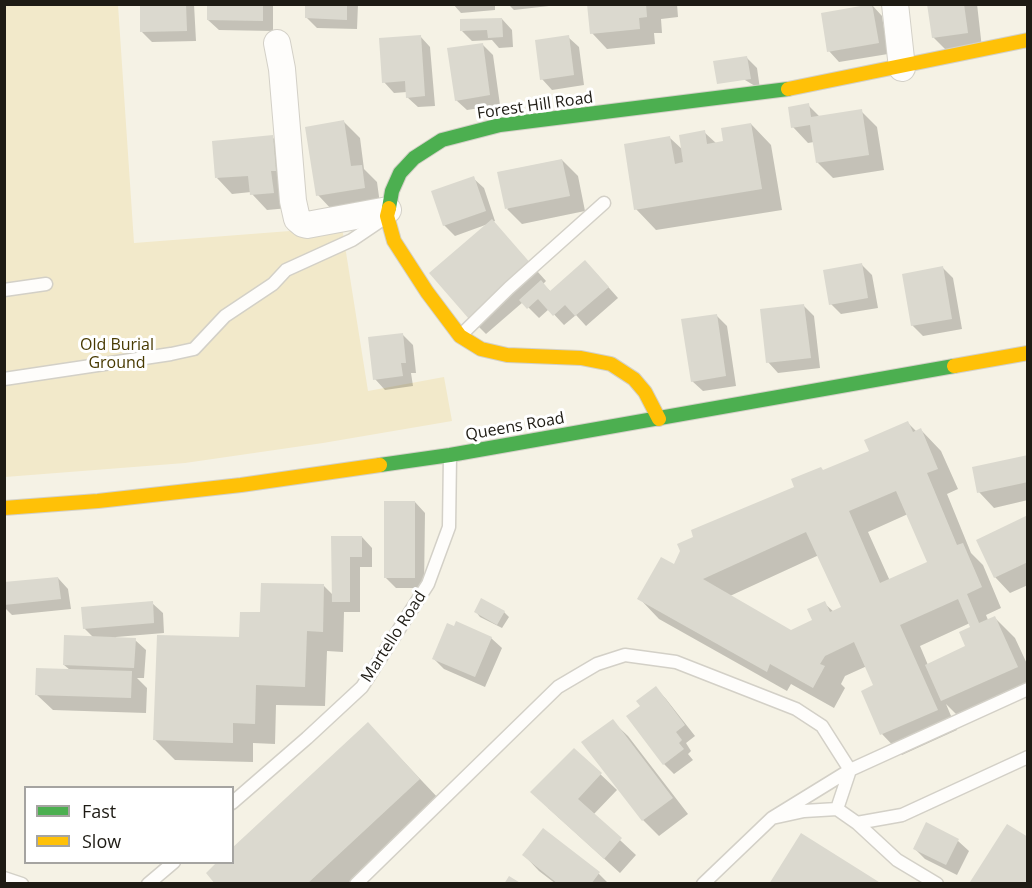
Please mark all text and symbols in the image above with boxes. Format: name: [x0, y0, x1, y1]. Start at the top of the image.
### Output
street label: Forest Hill Road: [476, 88, 594, 124]
park label: Old Burial Ground: [80, 335, 154, 373]
street label: Queens Road: [464, 409, 566, 445]
street label: Martello Road: [357, 588, 431, 686]
legend: [24, 786, 234, 864]
text: Fast: [82, 799, 116, 823]
text: Slow: [82, 829, 121, 853]

